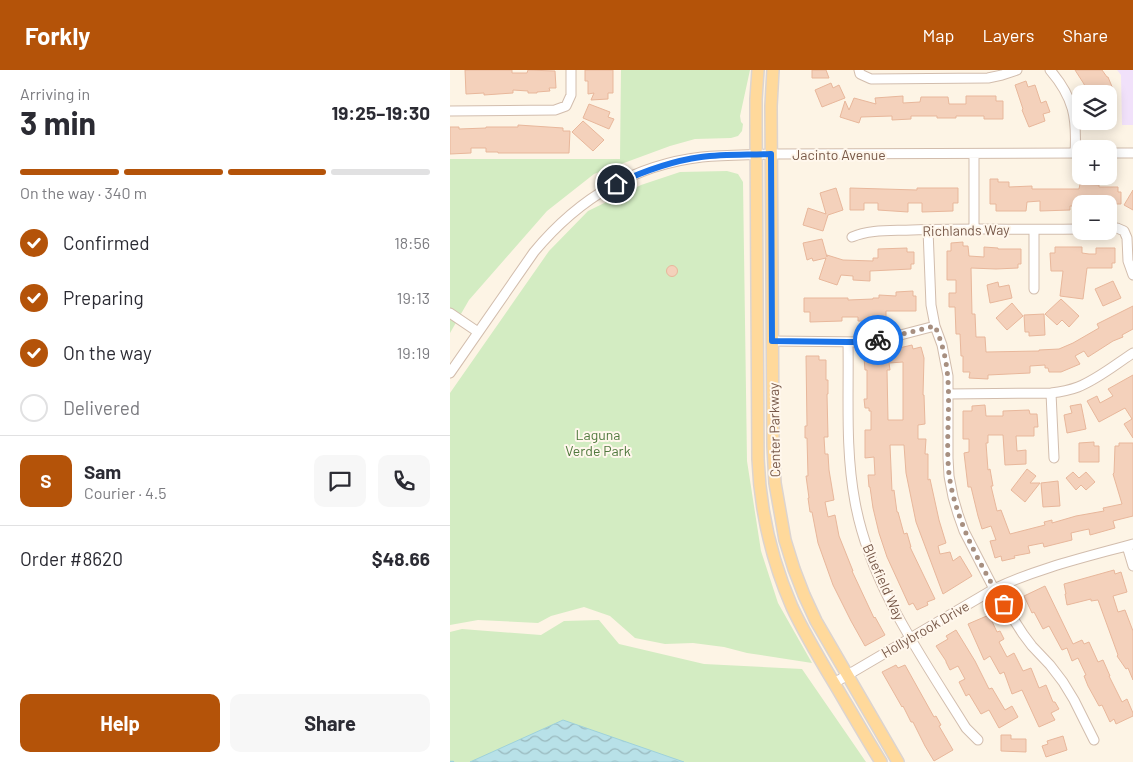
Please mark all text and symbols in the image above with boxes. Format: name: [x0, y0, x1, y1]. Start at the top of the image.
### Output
text: Forkly: [25, 21, 90, 50]
text: Map: [922, 24, 954, 46]
text: Layers: [982, 24, 1035, 46]
text: Share: [1063, 24, 1108, 46]
text: Arriving in: [20, 84, 90, 103]
map controls: [1072, 85, 1117, 240]
button: layers: [1072, 85, 1117, 130]
text: 19:25–19:30: [332, 101, 430, 124]
text: 3 min: [20, 103, 96, 141]
button: +: [1072, 140, 1117, 185]
street label: Jacinto Avenue: [792, 146, 886, 163]
pin: [595, 163, 637, 205]
icon: home: [602, 170, 630, 198]
text: On the way · 340 m: [20, 183, 147, 202]
button: −: [1072, 195, 1117, 240]
street label: Richlands Way: [922, 221, 1010, 239]
icon: check: [20, 229, 48, 257]
text: Confirmed: [63, 231, 150, 254]
text: 18:56: [394, 233, 430, 252]
icon: check: [20, 284, 48, 312]
text: Preparing: [63, 286, 144, 309]
text: 19:13: [397, 288, 430, 307]
courier: [853, 315, 903, 365]
icon: bike: [864, 326, 892, 354]
icon: check: [20, 339, 48, 367]
text: On the way: [63, 341, 152, 364]
text: 19:19: [397, 343, 430, 362]
street label: Center Parkway: [765, 382, 783, 478]
text: Delivered: [63, 396, 140, 419]
park label: Laguna Verde Park: [565, 426, 631, 459]
button: chat: [314, 455, 366, 507]
button: phone: [378, 455, 430, 507]
text: Sam: [84, 460, 121, 483]
text: S: [40, 469, 52, 492]
text: Courier · 4.5: [84, 483, 167, 502]
street label: Bluefield Way: [860, 541, 909, 623]
text: Order #8620: [20, 547, 123, 570]
text: $48.66: [372, 547, 430, 570]
pin: [983, 583, 1025, 625]
icon: bag: [990, 590, 1018, 618]
street label: Hollybrook Drive: [878, 597, 972, 661]
button: Help: [20, 694, 220, 752]
button: Share: [230, 694, 430, 752]

